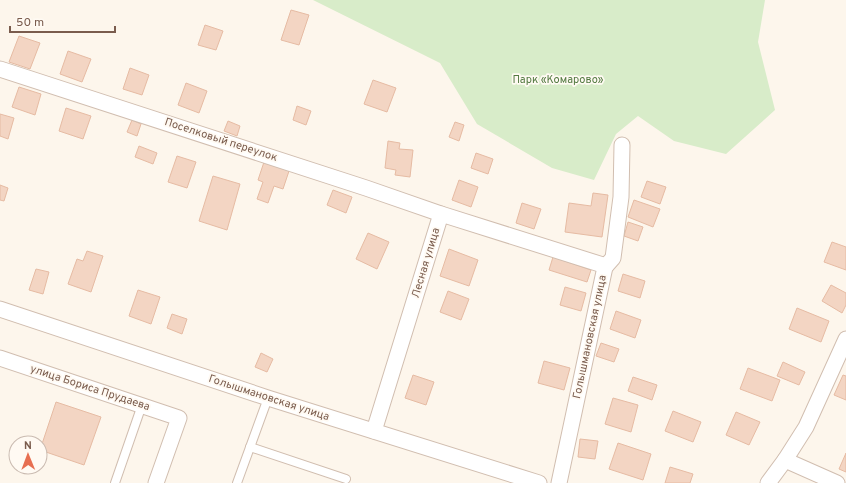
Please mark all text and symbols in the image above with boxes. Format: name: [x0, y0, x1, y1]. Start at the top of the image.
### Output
scale bar: [10, 8, 115, 34]
text: 50 m: [16, 15, 44, 31]
park label: Парк «Комарово»: [513, 73, 604, 87]
street label: Поселковый переулок: [163, 115, 279, 165]
street label: Лесная улица: [409, 226, 443, 300]
street label: Голышмановская улица: [570, 274, 610, 400]
street label: улица Бориса Прудаева: [28, 362, 152, 414]
street label: Голышмановская улица: [207, 372, 331, 424]
north arrow: [8, 435, 48, 475]
text: N: [24, 439, 32, 453]

